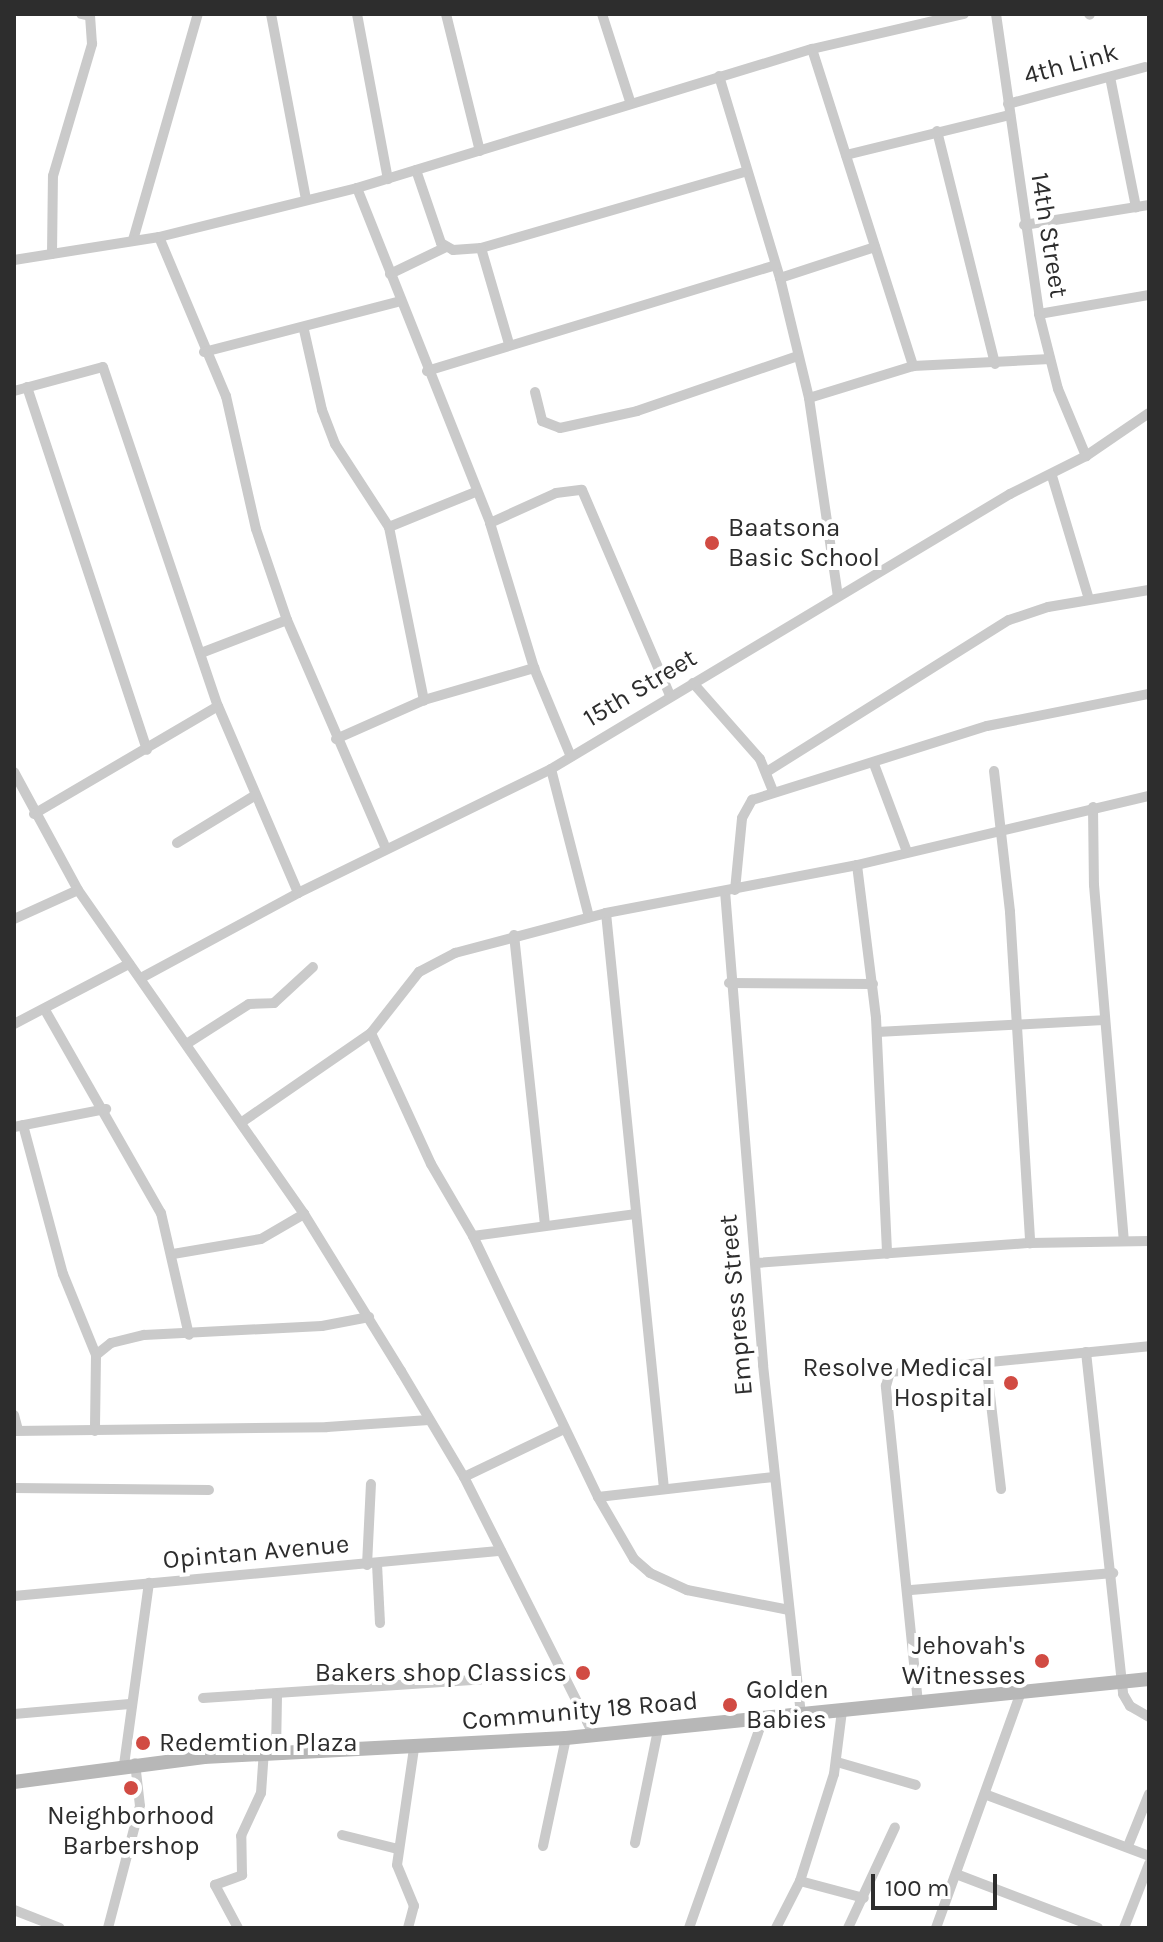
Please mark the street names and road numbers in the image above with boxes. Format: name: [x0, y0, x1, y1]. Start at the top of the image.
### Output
street label: 4th Link: [1020, 36, 1122, 92]
street label: 14th Street: [1024, 170, 1074, 300]
street label: 15th Street: [578, 642, 702, 734]
street label: Empress Street: [713, 1213, 759, 1397]
street label: Opintan Avenue: [162, 1528, 350, 1576]
street label: Community 18 Road: [461, 1685, 699, 1737]

